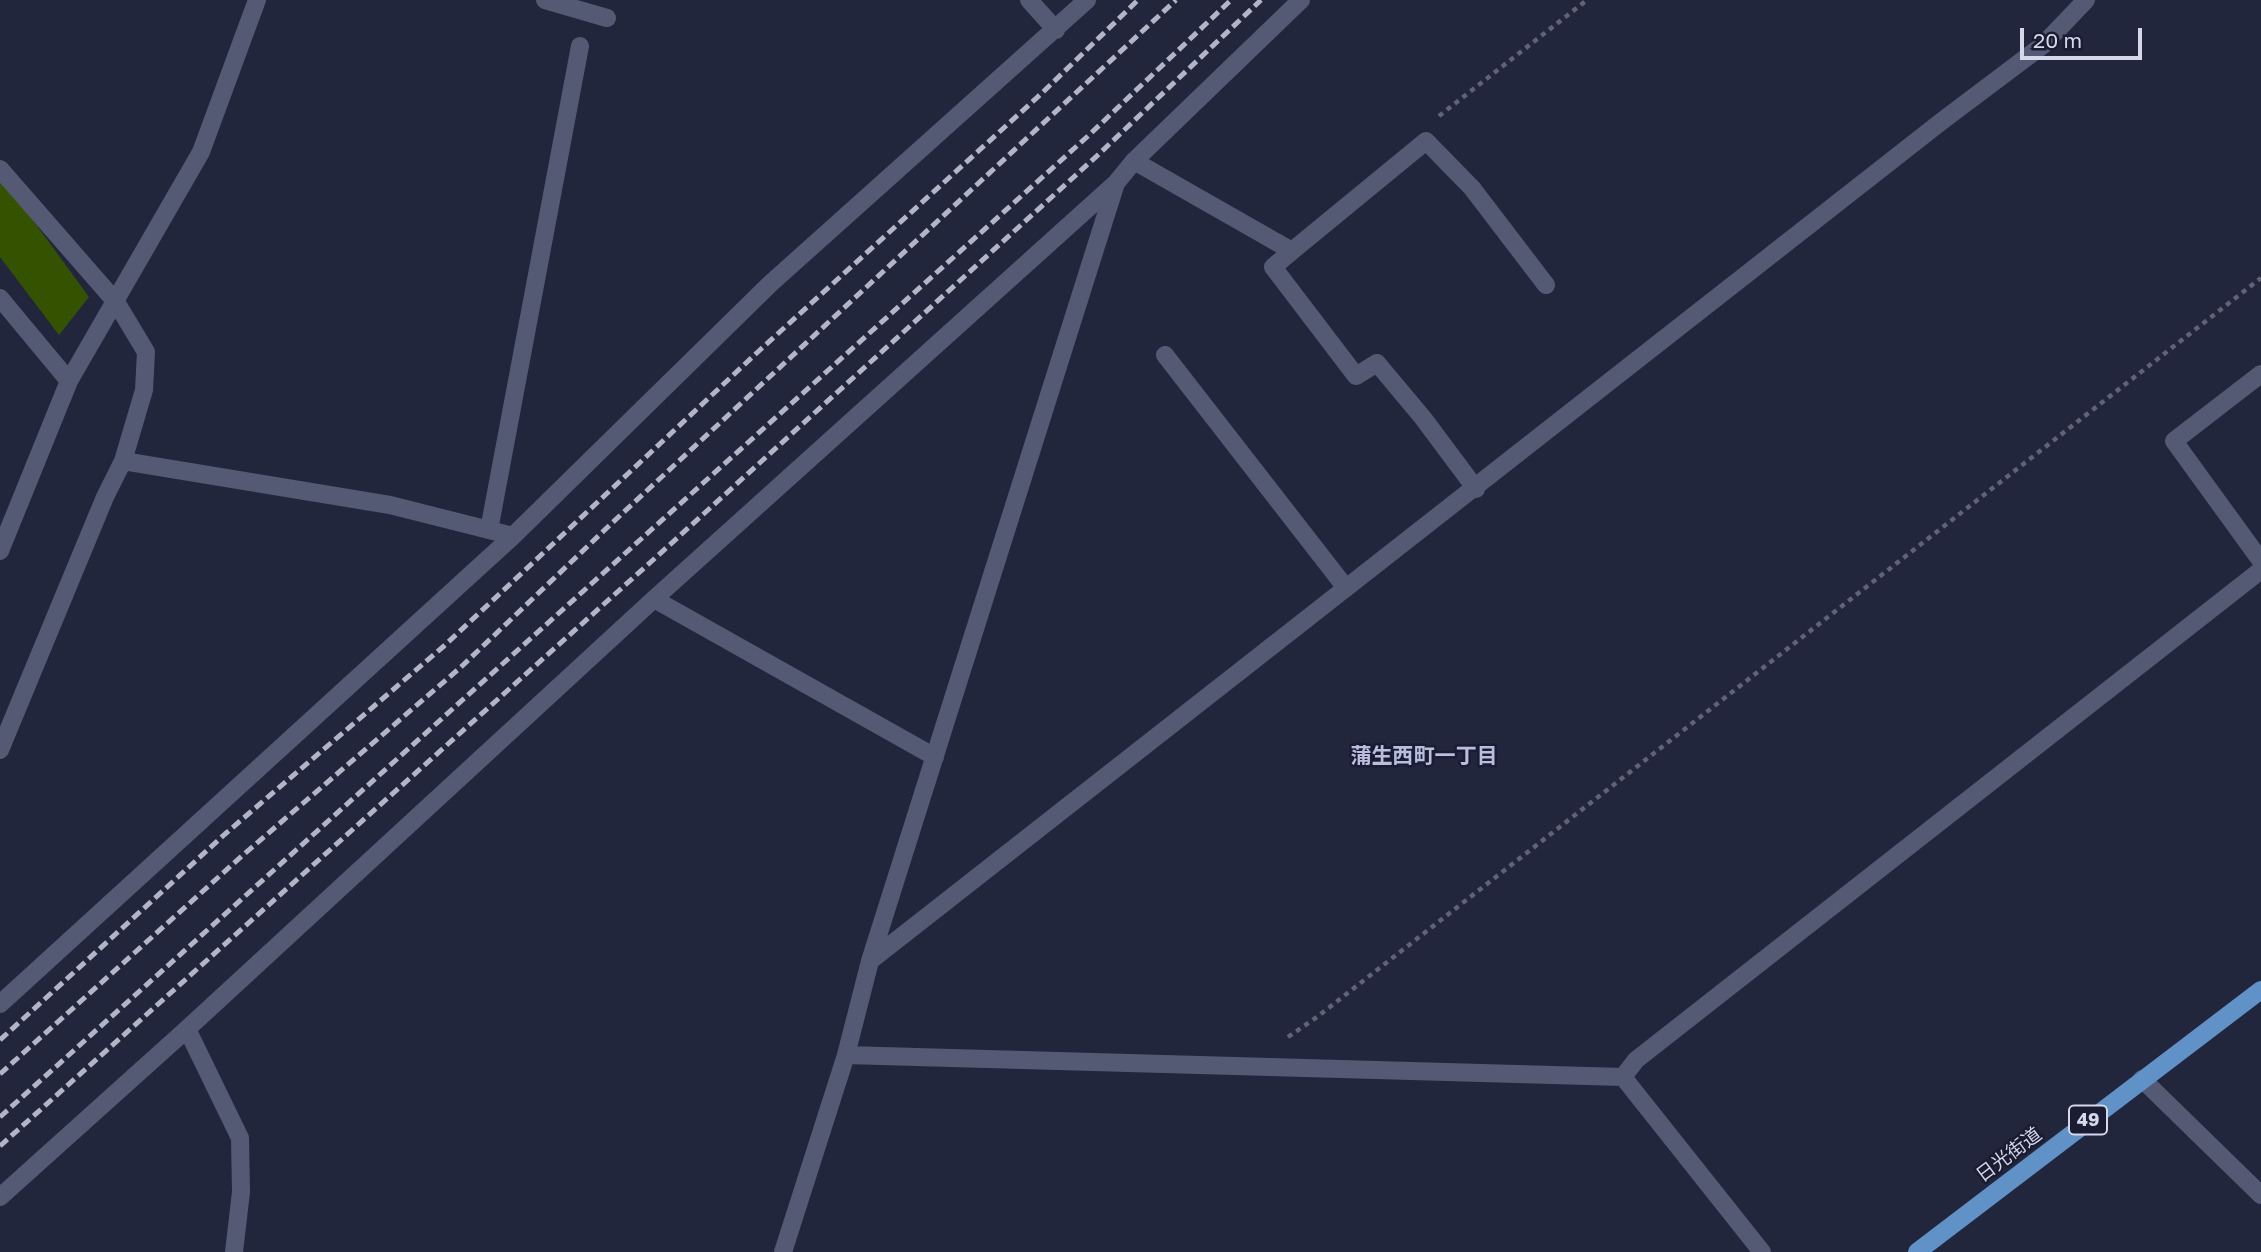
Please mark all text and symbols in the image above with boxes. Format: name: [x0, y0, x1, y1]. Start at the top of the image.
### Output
scale bar: [2023, 14, 2146, 58]
text: 20 m: [2033, 27, 2082, 53]
district label: 蒲生西町一丁目: [1351, 743, 1497, 769]
road number: 49: [2069, 1106, 2107, 1134]
street label: 日光街道: [1972, 1123, 2046, 1187]

